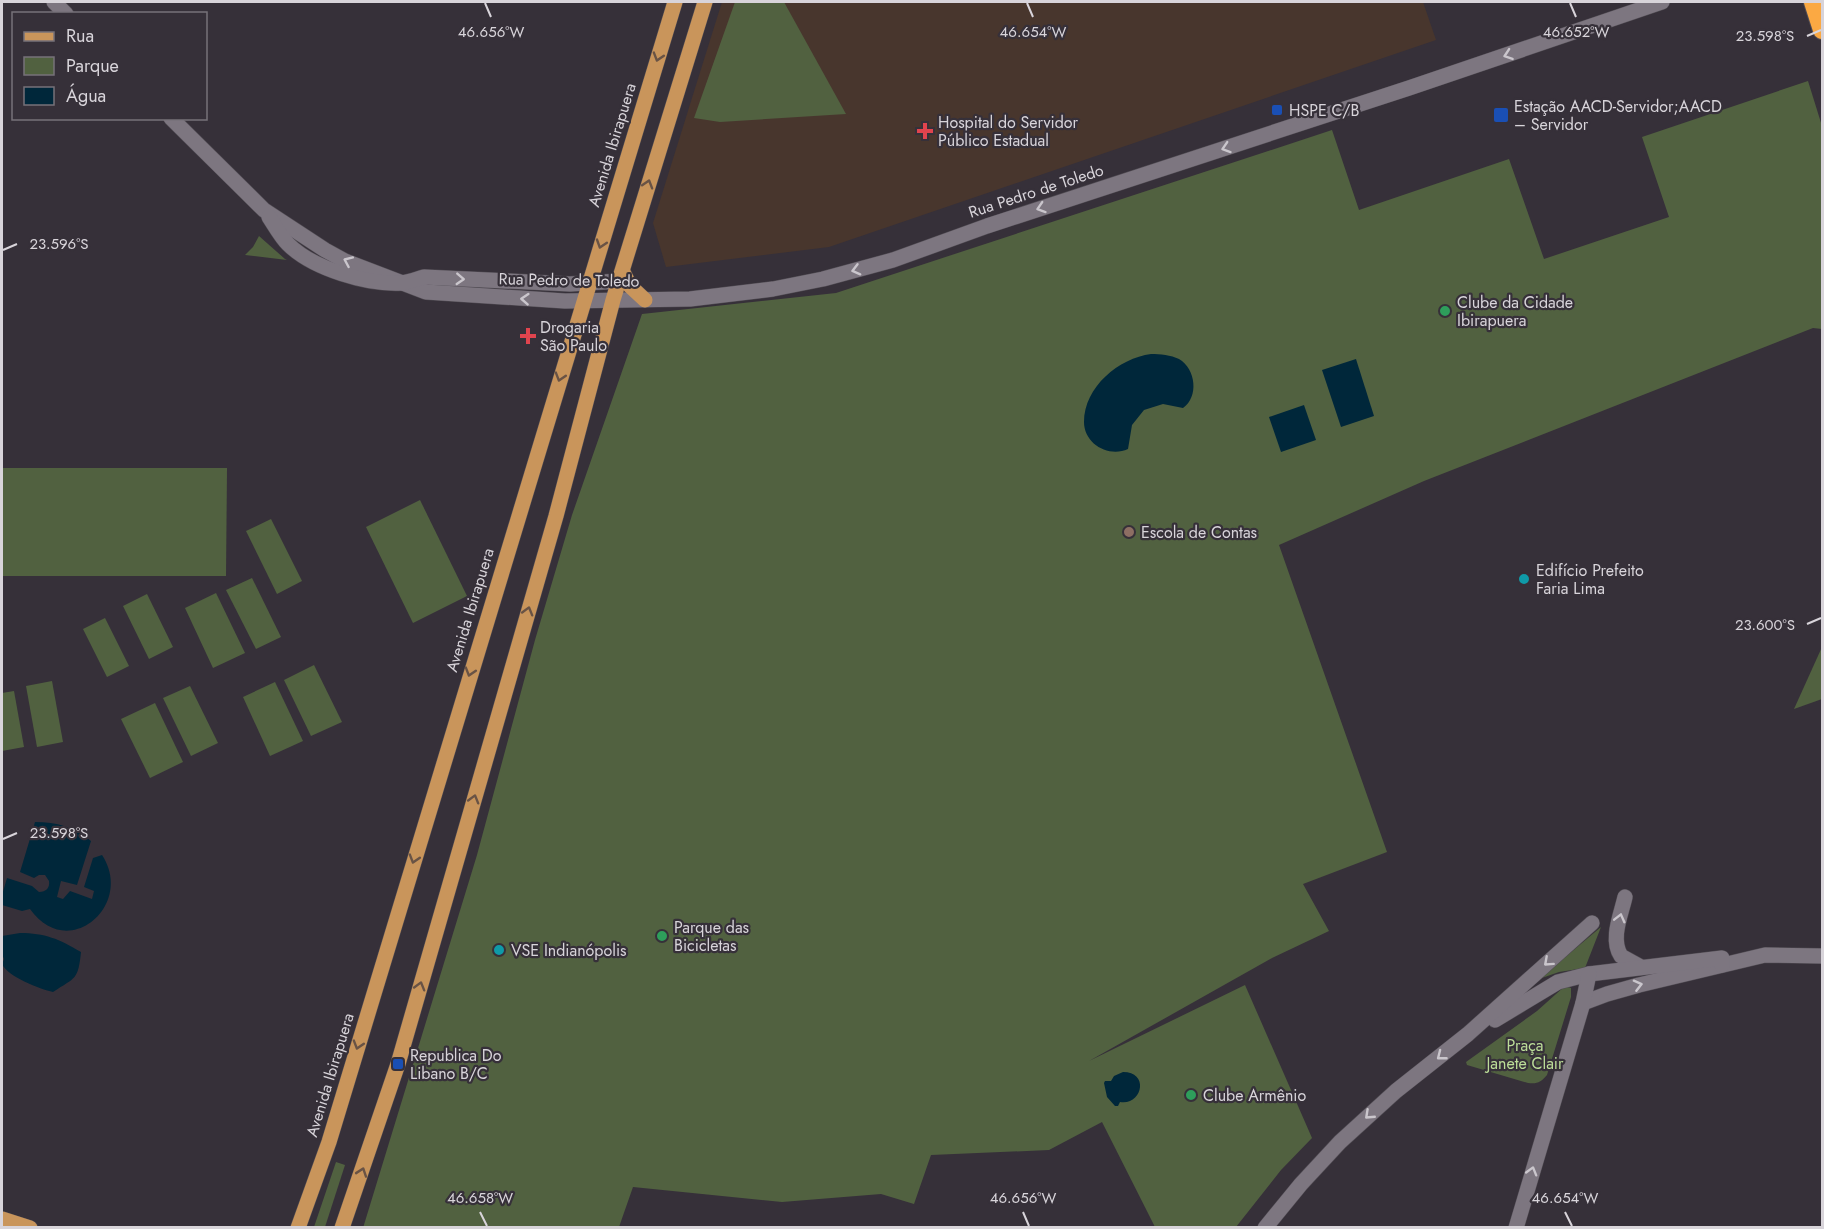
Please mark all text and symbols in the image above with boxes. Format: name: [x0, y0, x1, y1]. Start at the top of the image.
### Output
legend: [12, 12, 207, 120]
text: 46.656°W: [458, 21, 524, 43]
text: 46.654°W: [1000, 21, 1067, 43]
text: 46.652°W: [1543, 21, 1609, 43]
text: Rua: [66, 23, 94, 49]
text: 23.598°S: [1736, 25, 1794, 47]
one-way arrow: [1503, 47, 1514, 60]
one-way arrow: [653, 52, 665, 62]
text: Parque: [66, 53, 119, 79]
street label: Avenida Ibirapuera: [582, 80, 642, 210]
text: Água: [66, 83, 106, 109]
place label: Estação AACD-Servidor;AACD – Servidor: [1514, 95, 1722, 136]
place label: HSPE C/B: [1289, 99, 1360, 122]
marker: HSPE C/B: [1270, 103, 1284, 117]
marker: Estação AACD-Servidor;AACD – Servidor: [1492, 106, 1510, 124]
place label: Hospital do Servidor Público Estadual: [938, 111, 1079, 152]
marker: Hospital do Servidor Público Estadual: [916, 122, 934, 140]
one-way arrow: [1221, 140, 1232, 153]
street label: Rua Pedro de Toledo: [965, 158, 1107, 224]
one-way arrow: [641, 179, 654, 190]
one-way arrow: [1036, 201, 1047, 213]
text: 23.596°S: [29, 233, 89, 255]
one-way arrow: [596, 238, 608, 249]
one-way arrow: [343, 256, 354, 268]
one-way arrow: [851, 263, 862, 275]
street label: Rua Pedro de Toledo: [498, 267, 640, 293]
one-way arrow: [455, 273, 464, 286]
place label: Clube da Cidade Ibirapuera: [1457, 291, 1573, 332]
one-way arrow: [520, 292, 529, 305]
marker: Clube da Cidade Ibirapuera: [1438, 304, 1452, 318]
place label: Drogaria São Paulo: [540, 316, 607, 357]
marker: Drogaria São Paulo: [521, 329, 535, 343]
one-way arrow: [555, 371, 567, 382]
place label: Escola de Contas: [1141, 521, 1257, 544]
marker: Escola de Contas: [1122, 525, 1136, 539]
street label: Avenida Ibirapuera: [440, 545, 500, 675]
place label: Edifício Prefeito Faria Lima: [1536, 559, 1644, 600]
marker: Edifício Prefeito Faria Lima: [1517, 572, 1531, 586]
one-way arrow: [521, 607, 533, 617]
text: 23.600°S: [1735, 614, 1795, 636]
one-way arrow: [465, 666, 477, 677]
one-way arrow: [467, 794, 479, 805]
text: 23.598°S: [30, 822, 88, 844]
one-way arrow: [409, 853, 421, 864]
one-way arrow: [1613, 913, 1626, 923]
place label: Parque das Bicicletas: [674, 916, 749, 957]
marker: Parque das Bicicletas: [655, 929, 669, 943]
place label: VSE Indianópolis: [511, 939, 627, 962]
marker: VSE Indianópolis: [492, 943, 506, 957]
one-way arrow: [1545, 955, 1555, 966]
one-way arrow: [1633, 980, 1643, 993]
one-way arrow: [413, 981, 425, 992]
street label: Avenida Ibirapuera: [300, 1010, 360, 1140]
park label: Praça Janete Clair: [1484, 1034, 1564, 1075]
one-way arrow: [353, 1039, 365, 1050]
place label: Republica Do Libano B/C: [410, 1044, 502, 1085]
one-way arrow: [1437, 1048, 1448, 1059]
marker: Republica Do Libano B/C: [391, 1057, 405, 1071]
place label: Clube Armênio: [1203, 1084, 1307, 1107]
marker: Clube Armênio: [1184, 1088, 1198, 1102]
one-way arrow: [1366, 1108, 1376, 1119]
one-way arrow: [1525, 1166, 1537, 1177]
one-way arrow: [354, 1167, 367, 1178]
text: 46.658°W: [447, 1187, 513, 1209]
text: 46.656°W: [990, 1187, 1056, 1209]
text: 46.654°W: [1532, 1187, 1599, 1209]

